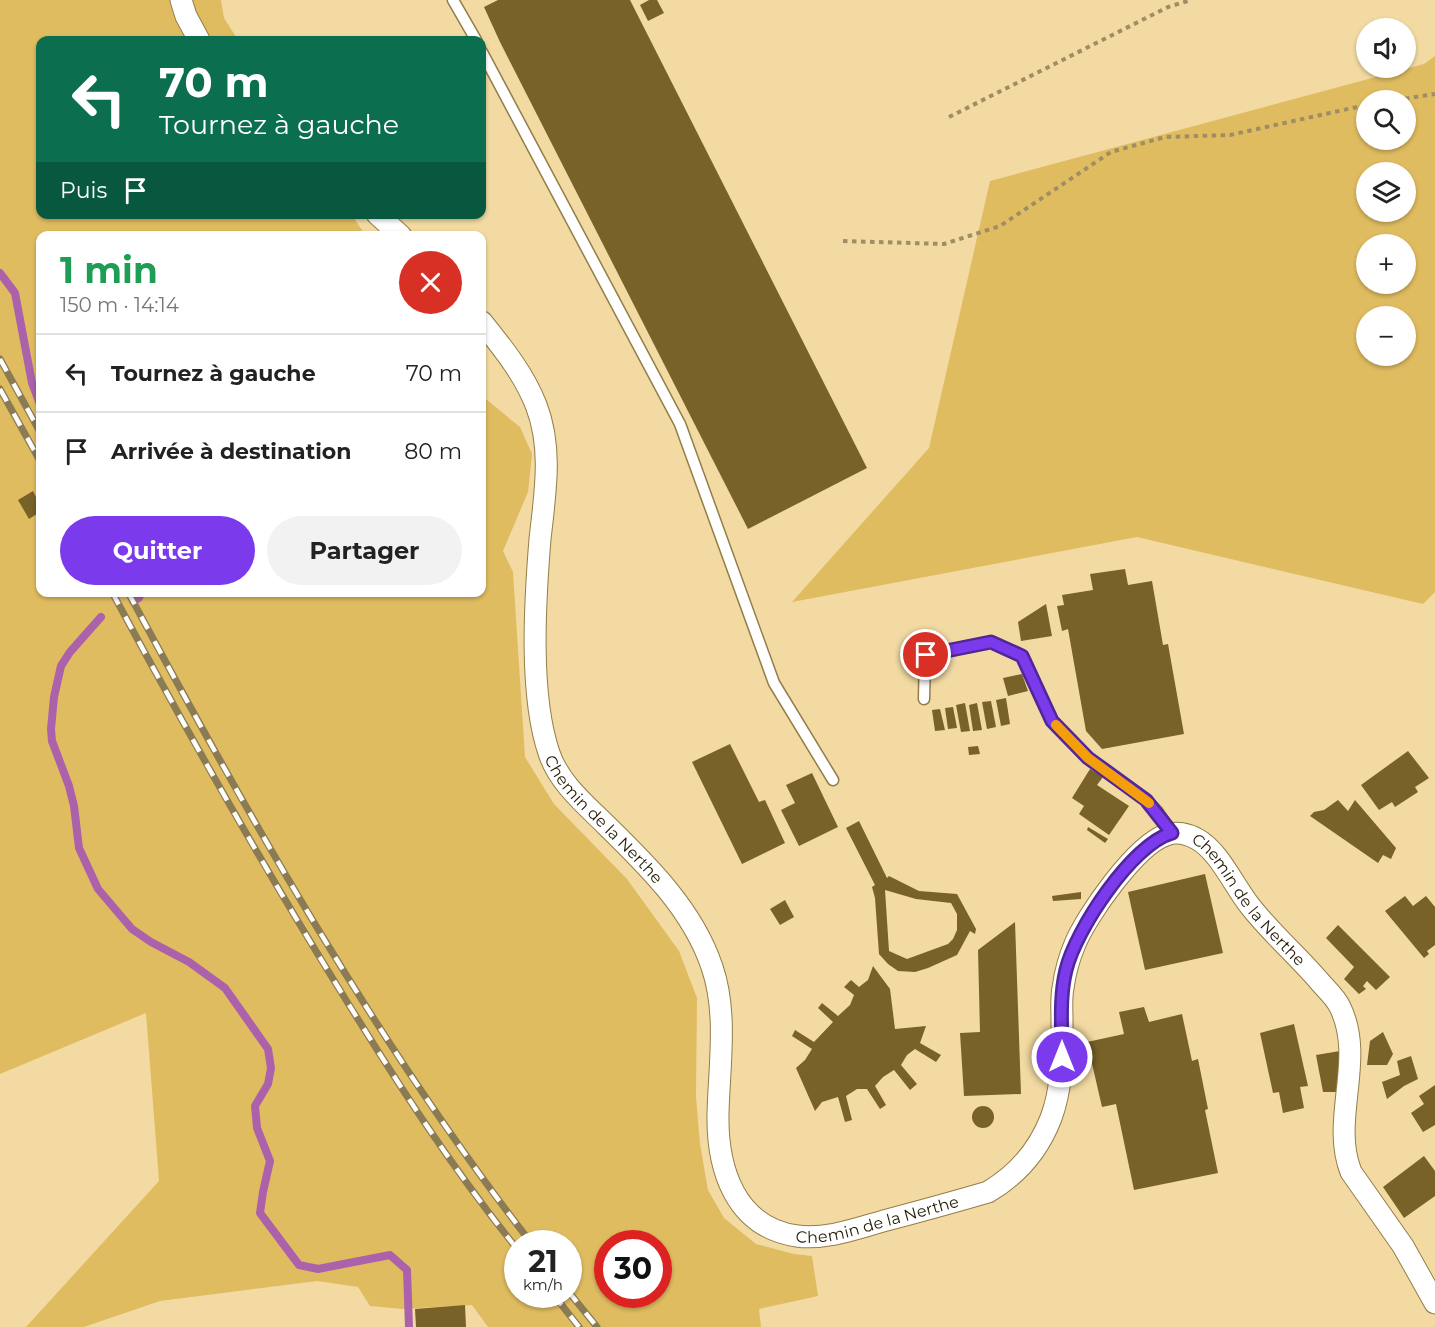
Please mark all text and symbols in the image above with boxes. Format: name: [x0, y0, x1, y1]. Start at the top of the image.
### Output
map controls: [1356, 18, 1416, 366]
button: sound: [1356, 18, 1416, 78]
text: 70 m: [159, 56, 269, 108]
icon: left: [60, 60, 138, 138]
button: search: [1356, 90, 1416, 150]
text: Tournez à gauche: [159, 108, 399, 141]
button: layers: [1356, 162, 1416, 222]
icon: arrive: [119, 174, 152, 207]
text: Puis: [60, 177, 107, 204]
button: +: [1356, 234, 1416, 294]
text: 1 min: [60, 248, 158, 292]
button: close: [399, 251, 462, 314]
text: 150 m · 14:14: [60, 293, 179, 317]
button: −: [1356, 306, 1416, 366]
icon: left: [60, 357, 93, 390]
text: Tournez à gauche: [111, 360, 316, 387]
text: 70 m: [406, 360, 462, 387]
icon: arrive: [60, 435, 93, 468]
text: Arrivée à destination: [111, 438, 351, 465]
text: 80 m: [404, 438, 462, 465]
button: Quitter: [60, 516, 255, 585]
button: Partager: [267, 516, 462, 585]
pin: [900, 629, 951, 680]
icon: arrive: [909, 638, 942, 671]
street label: Chemin de la Nerthe: [541, 752, 667, 887]
street label: Chemin de la Nerthe: [1189, 829, 1310, 970]
position arrow: [1030, 1025, 1094, 1089]
street label: Chemin de la Nerthe: [795, 1191, 961, 1246]
speed limit sign: 30: [594, 1230, 672, 1308]
text: 21: [528, 1243, 558, 1280]
text: km/h: [523, 1275, 563, 1294]

